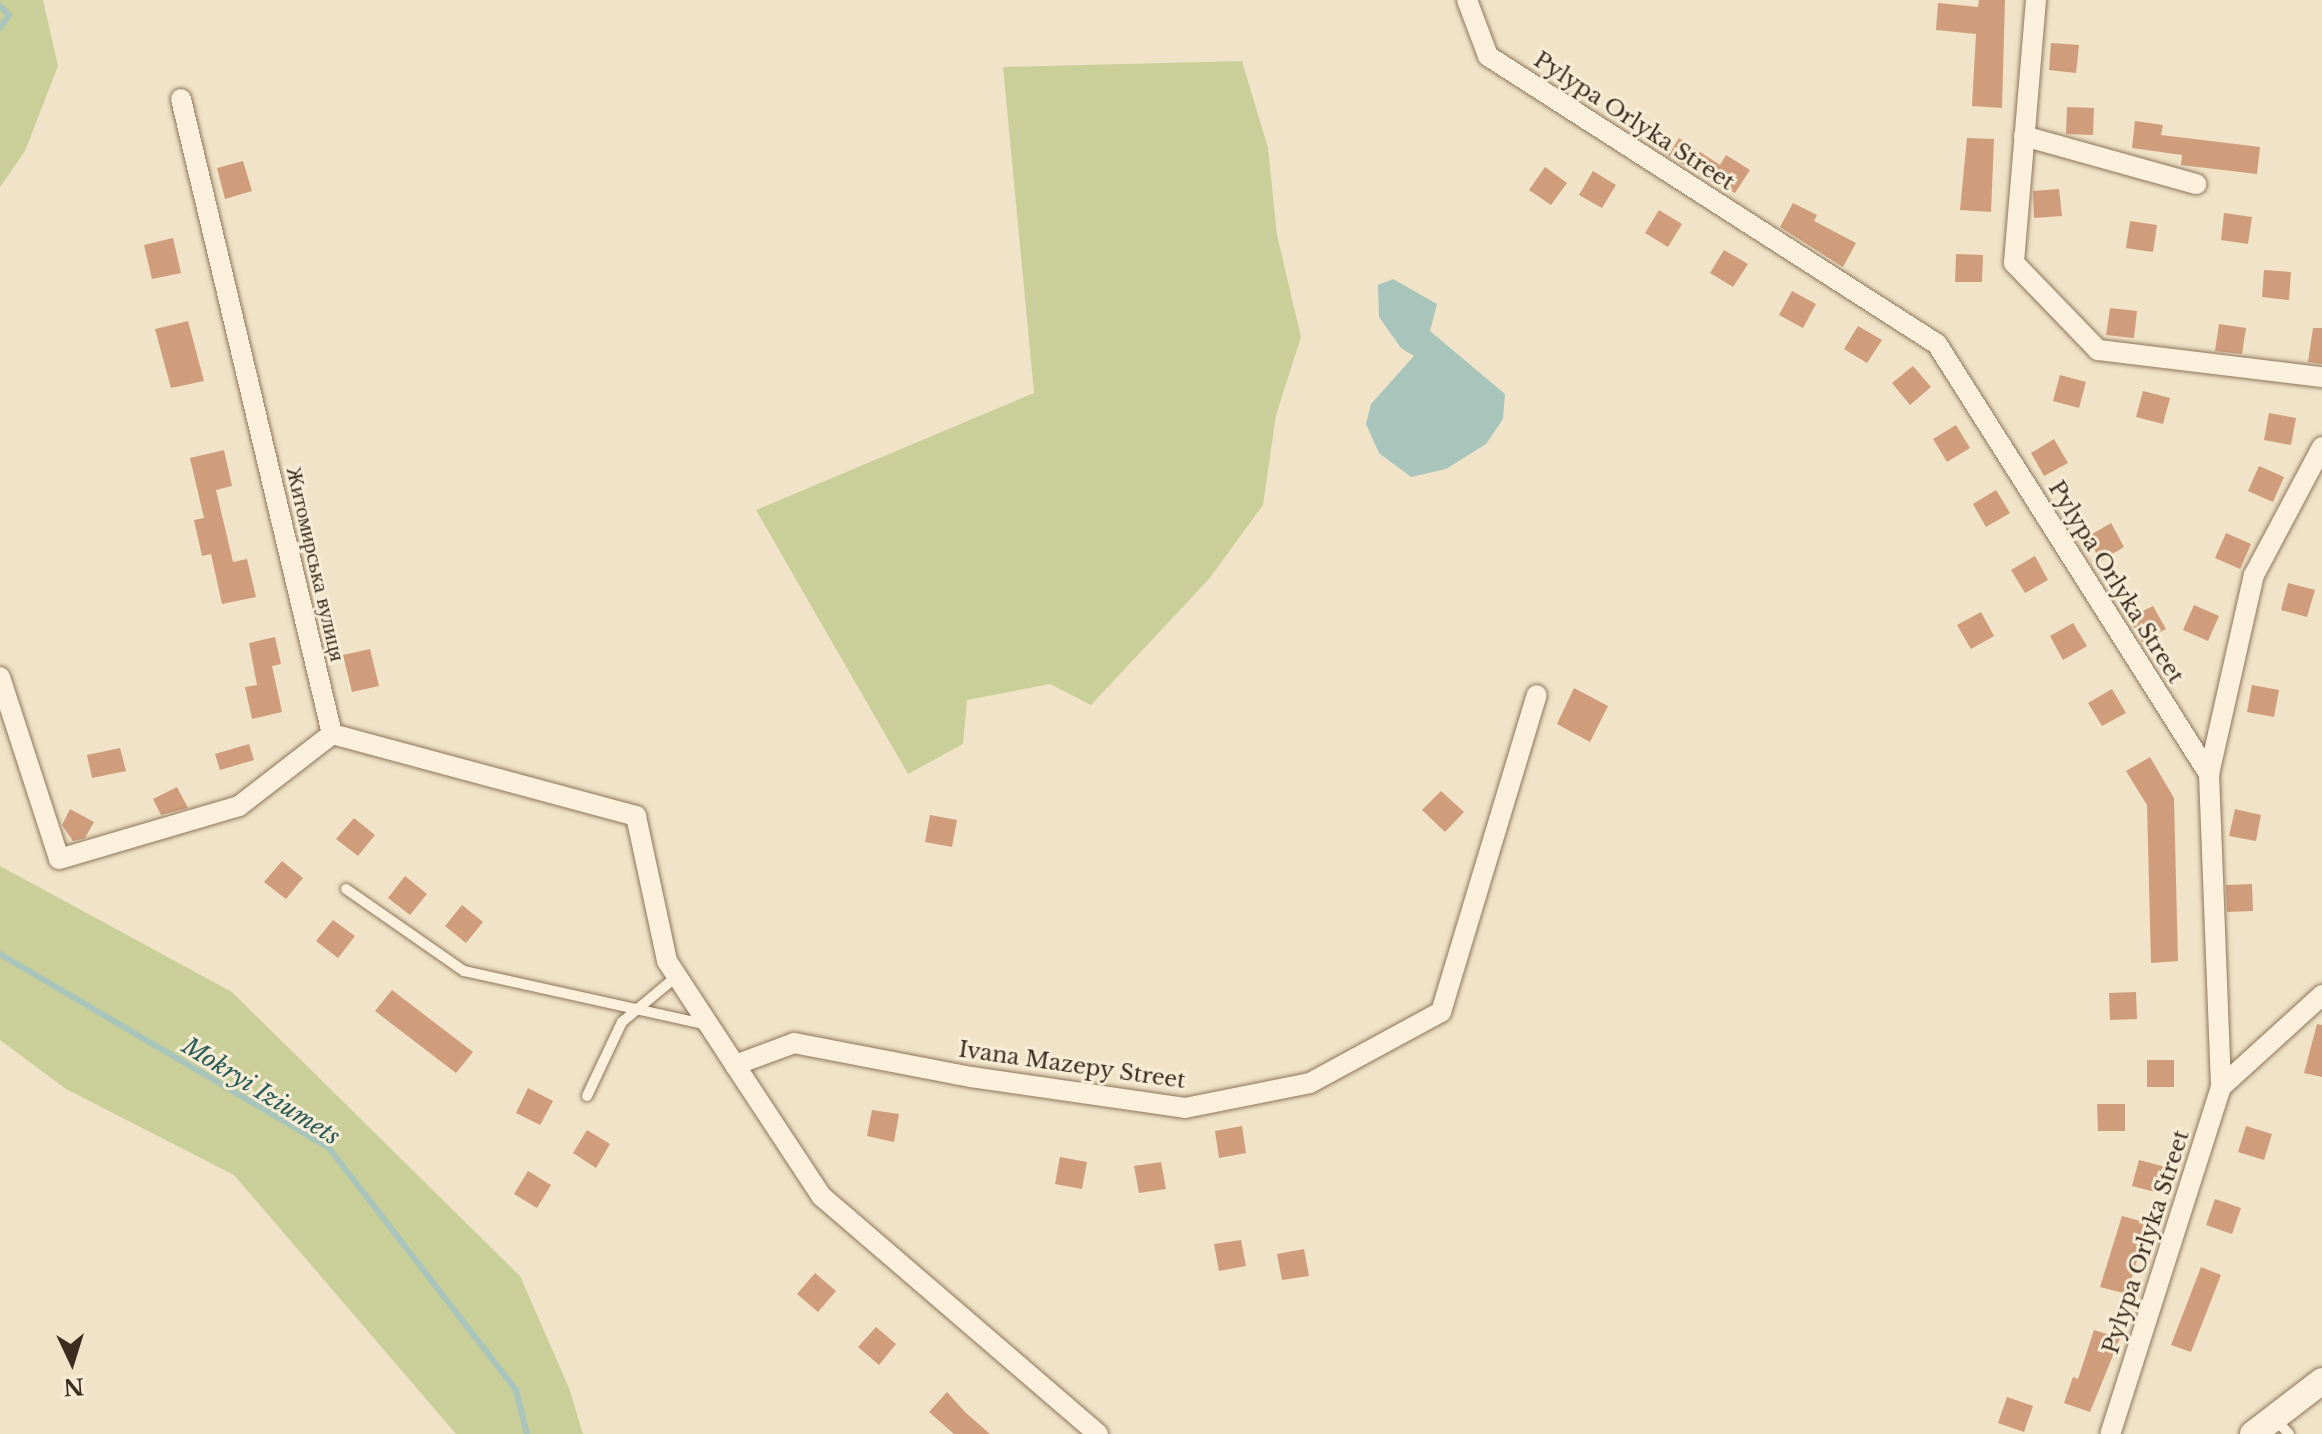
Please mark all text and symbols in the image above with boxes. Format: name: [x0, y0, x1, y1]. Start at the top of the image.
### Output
street label: Pylypa Orlyka Street: [1529, 46, 1739, 196]
street label: Житомирська вулиця: [281, 464, 351, 664]
street label: Pylypa Orlyka Street: [2043, 476, 2189, 688]
water label: Mokryi Iziumets: [177, 1031, 345, 1151]
street label: Ivana Mazepy Street: [956, 1036, 1188, 1094]
street label: Pylypa Orlyka Street: [2097, 1127, 2195, 1357]
north arrow: [32, 1322, 112, 1402]
text: N: [62, 1372, 85, 1401]

